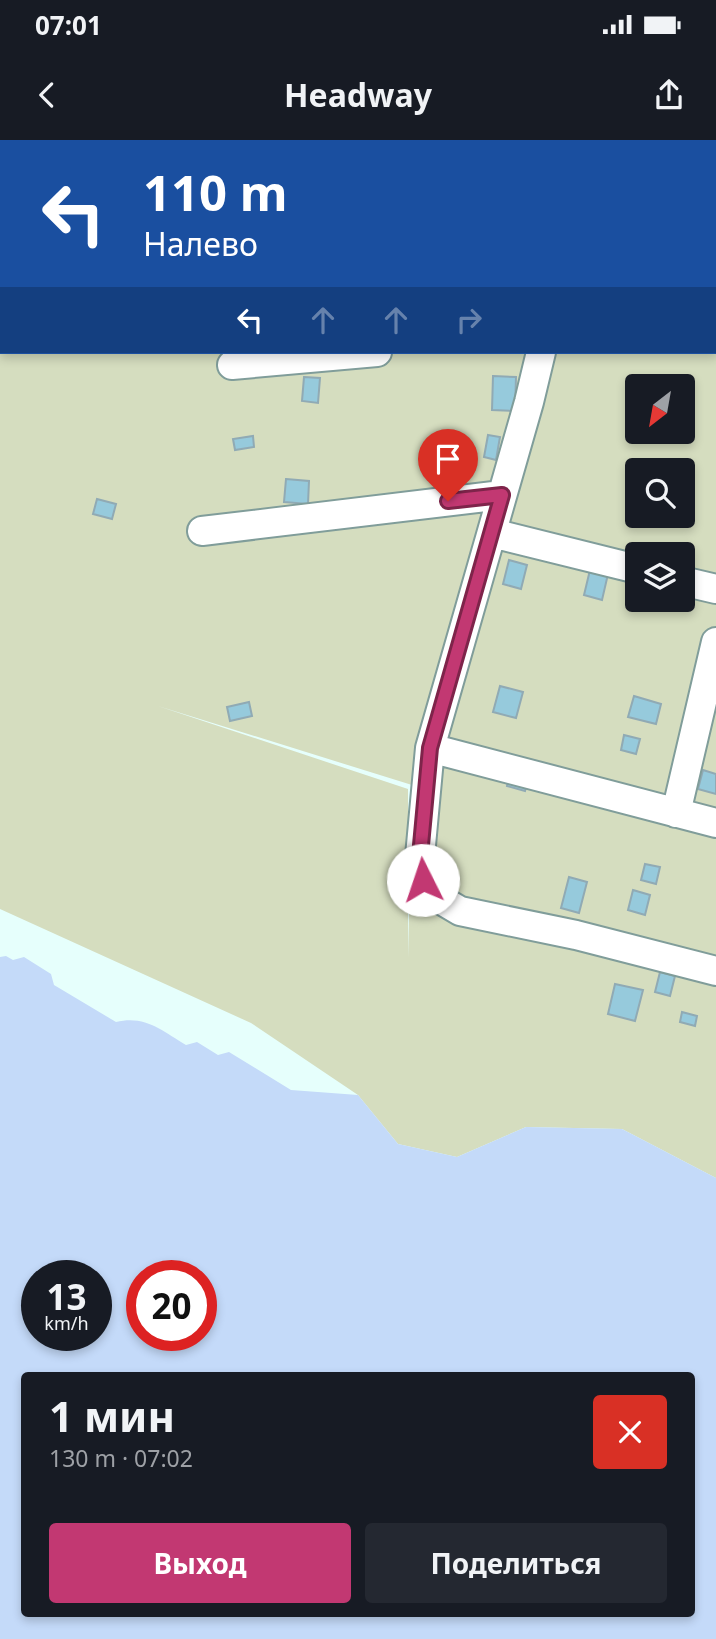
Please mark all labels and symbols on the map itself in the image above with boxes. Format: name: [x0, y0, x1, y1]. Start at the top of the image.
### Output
north arrow: [625, 374, 695, 444]
pin: [418, 429, 478, 501]
position arrow: [386, 843, 460, 917]
speed limit sign: 20: [126, 1260, 217, 1351]

